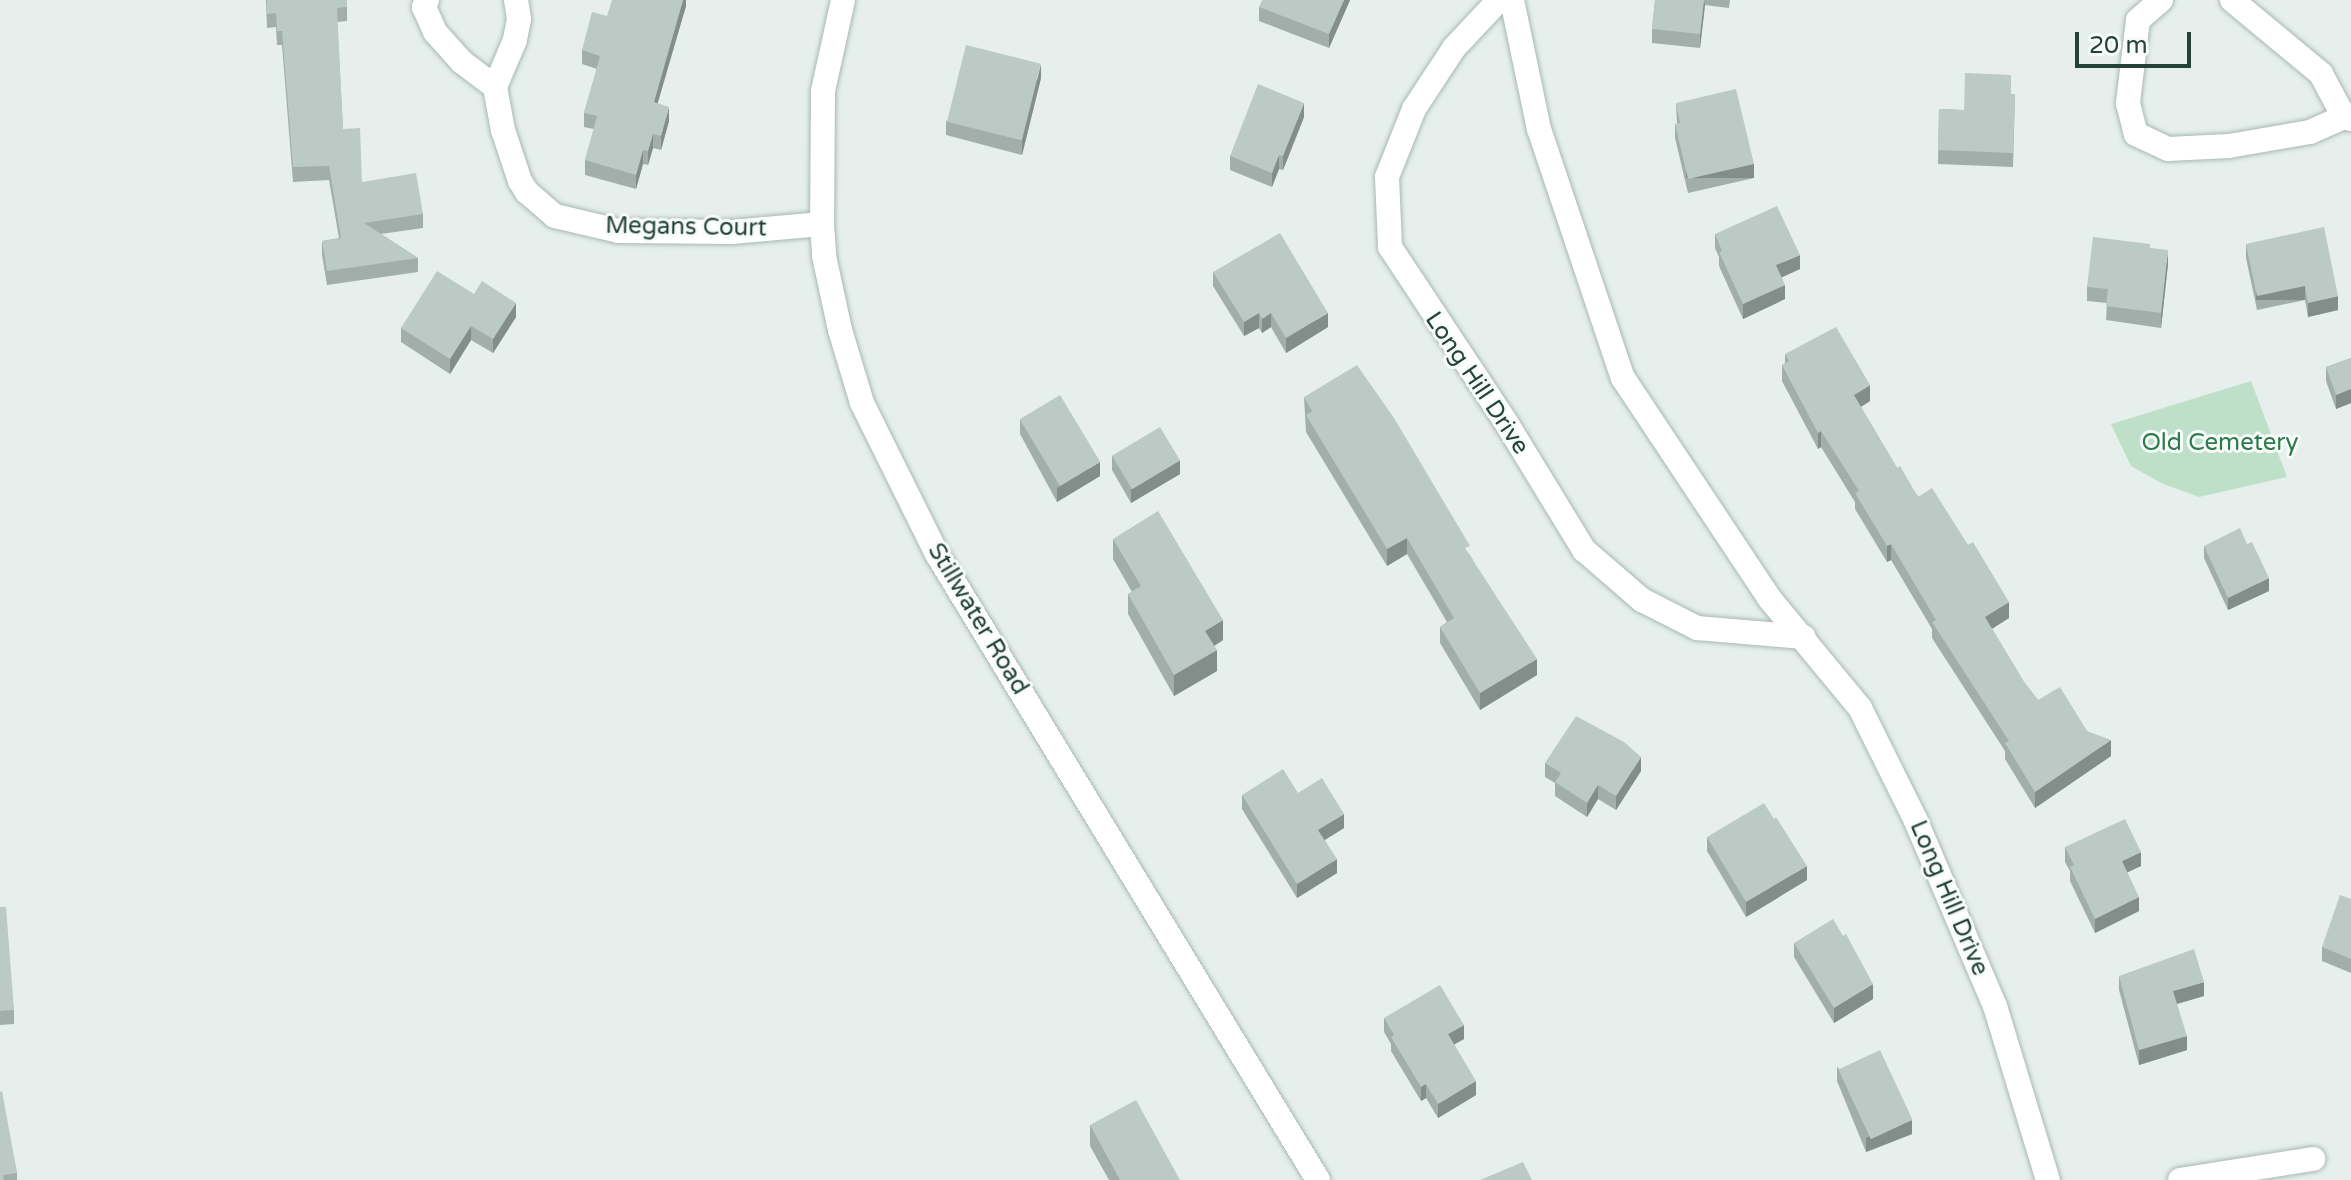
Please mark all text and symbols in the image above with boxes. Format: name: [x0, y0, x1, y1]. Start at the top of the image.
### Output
scale bar: [2079, 16, 2195, 66]
text: 20 m: [2089, 31, 2147, 60]
street label: Megans Court: [605, 211, 767, 243]
street label: Long Hill Drive: [1419, 306, 1535, 460]
park label: Old Cemetery: [2142, 429, 2298, 457]
street label: Stillwater Road: [921, 538, 1035, 700]
street label: Long Hill Drive: [1903, 816, 1995, 980]

